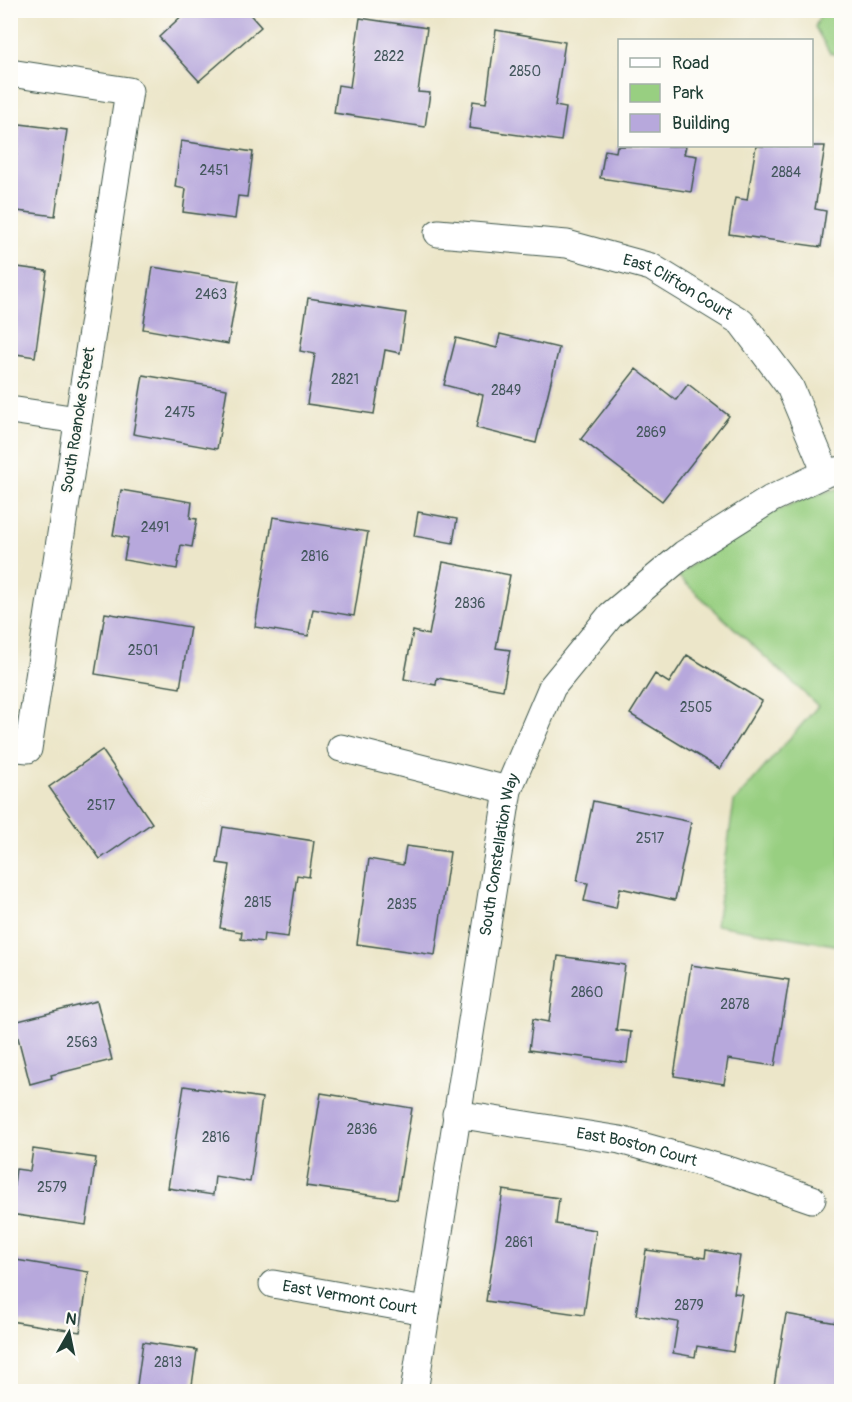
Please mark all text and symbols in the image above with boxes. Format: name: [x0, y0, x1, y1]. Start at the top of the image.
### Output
legend: [618, 39, 813, 147]
house number: 2822: [374, 48, 404, 65]
text: Road: [672, 52, 709, 75]
house number: 2850: [509, 63, 541, 80]
text: Park: [672, 82, 704, 105]
text: Building: [672, 112, 730, 135]
house number: 2451: [199, 162, 229, 179]
house number: 2884: [771, 164, 801, 181]
street label: East Clifton Court: [621, 250, 736, 325]
house number: 2463: [195, 286, 227, 303]
street label: South Roanoke Street: [57, 345, 100, 494]
house number: 2821: [331, 371, 359, 388]
house number: 2849: [491, 382, 521, 399]
house number: 2475: [165, 404, 195, 421]
house number: 2869: [636, 424, 666, 441]
house number: 2491: [141, 519, 169, 536]
house number: 2816: [301, 548, 329, 565]
house number: 2836: [455, 595, 485, 612]
house number: 2501: [128, 642, 158, 659]
house number: 2505: [680, 699, 712, 716]
street label: South Constellation Way: [475, 770, 524, 937]
house number: 2517: [87, 797, 116, 814]
house number: 2517: [636, 830, 665, 847]
house number: 2815: [244, 894, 272, 911]
house number: 2835: [387, 896, 417, 913]
house number: 2860: [571, 984, 603, 1001]
house number: 2878: [720, 996, 750, 1013]
house number: 2563: [66, 1034, 98, 1051]
house number: 2836: [347, 1121, 377, 1138]
street label: East Boston Court: [575, 1123, 700, 1171]
house number: 2816: [202, 1129, 230, 1146]
house number: 2579: [37, 1179, 67, 1196]
house number: 2861: [505, 1234, 533, 1251]
street label: East Vermont Court: [281, 1276, 419, 1320]
house number: 2879: [674, 1297, 704, 1314]
north arrow: [39, 1303, 99, 1363]
text: N: [64, 1308, 78, 1330]
house number: 2813: [154, 1354, 182, 1371]

